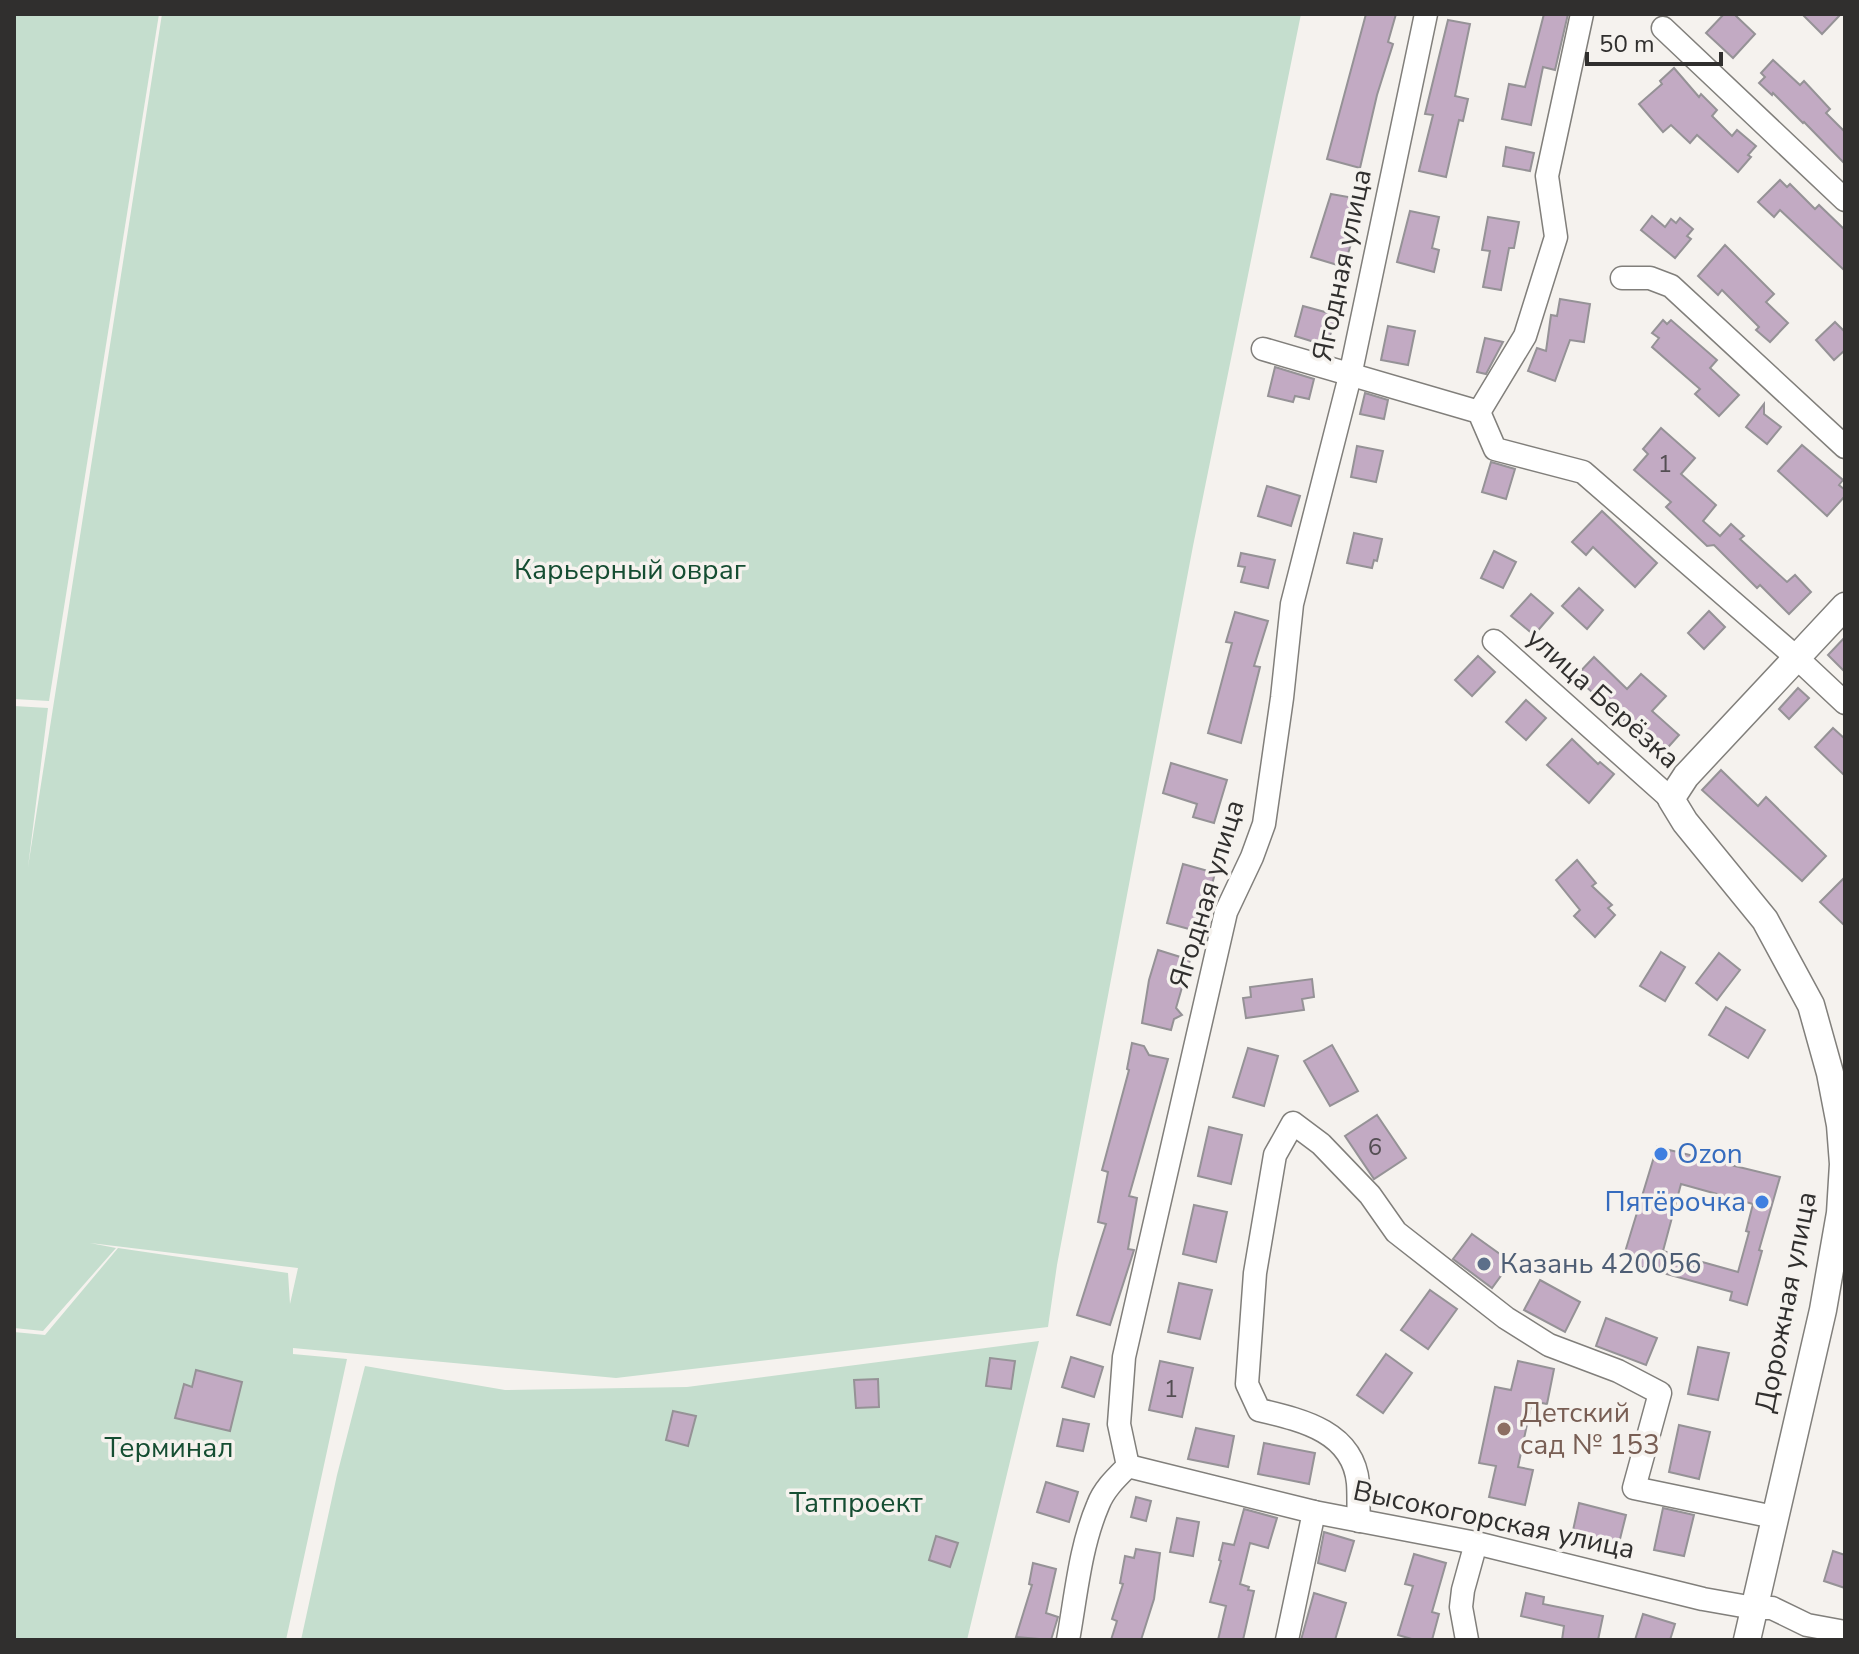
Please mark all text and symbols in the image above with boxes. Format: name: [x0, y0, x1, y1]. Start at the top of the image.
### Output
scale bar: [1587, 16, 1721, 66]
text: 50 m: [1599, 28, 1655, 60]
street label: Ягодная улица: [1303, 166, 1381, 364]
house number: 1: [1658, 448, 1672, 480]
park label: Карьерный овраг: [514, 551, 746, 589]
street label: улица Берёзка: [1518, 619, 1688, 777]
street label: Ягодная улица: [1160, 795, 1254, 993]
house number: 6: [1368, 1131, 1382, 1163]
place label: Ozon: [1677, 1135, 1743, 1173]
marker: Ozon: [1652, 1145, 1670, 1163]
place label: Пятёрочка: [1604, 1183, 1746, 1221]
street label: Дорожная улица: [1746, 1188, 1826, 1416]
marker: Пятёрочка: [1753, 1193, 1771, 1211]
place label: Казань 420056: [1500, 1245, 1702, 1283]
marker: Казань 420056: [1475, 1255, 1493, 1273]
house number: 1: [1164, 1373, 1178, 1405]
place label: Детский сад № 153: [1520, 1394, 1660, 1464]
marker: Детский сад № 153: [1495, 1420, 1513, 1438]
park label: Терминал: [105, 1429, 233, 1467]
street label: Высокогорская улица: [1350, 1472, 1638, 1568]
park label: Татпроект: [789, 1484, 923, 1522]

